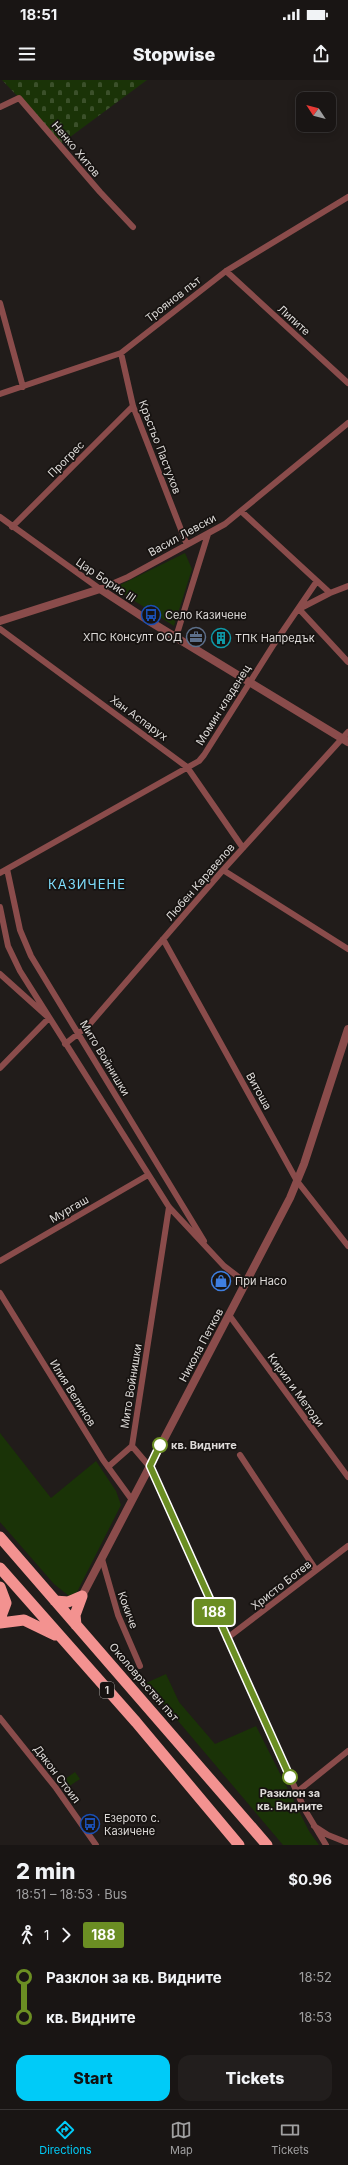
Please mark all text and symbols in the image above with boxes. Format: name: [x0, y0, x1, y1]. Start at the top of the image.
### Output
text: 18:51: [20, 5, 57, 24]
icon: menu: [16, 43, 38, 65]
icon: share: [310, 43, 332, 65]
text: Stopwise: [133, 44, 215, 65]
north arrow: [296, 92, 336, 132]
map controls: [296, 92, 336, 132]
street label: Ненко Хитов: [49, 118, 103, 180]
street label: Троянов път: [142, 272, 204, 325]
street label: Липите: [275, 302, 313, 338]
street label: Кръстьо Пастухов: [136, 398, 184, 496]
street label: Прогрес: [45, 438, 87, 480]
street label: Васил Левски: [146, 511, 218, 559]
street label: Цар Борис III: [73, 555, 139, 605]
bus stop icon: Село Казичене: [140, 604, 162, 626]
place label: Село Казичене: [165, 608, 247, 622]
office icon: ХПС Консулт ООД: [185, 626, 207, 648]
building icon: ТПК Напредък: [210, 627, 232, 649]
place label: ХПС Консулт ООД: [83, 630, 182, 644]
place label: ТПК Напредък: [235, 631, 315, 645]
street label: Момин кладенец: [193, 662, 254, 748]
street label: Хан Аспарух: [107, 692, 171, 744]
street label: Любен Каравелов: [162, 840, 238, 924]
district label: КАЗИЧЕНЕ: [48, 876, 126, 892]
street label: Мито Войнишки: [77, 1018, 133, 1098]
street label: Витоша: [243, 1070, 275, 1112]
street label: Мургаш: [47, 1192, 91, 1226]
shop icon: При Насо: [210, 1270, 232, 1292]
place label: При Насо: [235, 1274, 287, 1288]
street label: Никола Петков: [176, 1306, 226, 1384]
street label: Мито Войнишки: [117, 1342, 145, 1430]
street label: Кирил и Методи: [265, 1351, 327, 1429]
street label: Илия Велинов: [47, 1357, 99, 1429]
marker: кв. Видните: [152, 1437, 168, 1453]
place label: кв. Видните: [171, 1438, 237, 1452]
street label: Христо Ботев: [248, 1557, 314, 1613]
street label: Кокиче: [115, 1589, 141, 1631]
line badge: 188: [191, 1599, 237, 1625]
text: 188: [202, 1603, 226, 1620]
street label: Околовръстен път: [106, 1640, 182, 1725]
road number: 1: [100, 1682, 114, 1698]
street label: Дякон Стоил: [31, 1742, 83, 1806]
marker: Разклон за кв. Видните: [282, 1769, 298, 1785]
place label: Разклон за кв. Видните: [257, 1786, 323, 1813]
place label: Езерото с. Казичене: [104, 1811, 160, 1838]
bus stop icon: Езерото с. Казичене: [79, 1813, 101, 1835]
text: 2 min: [16, 1858, 75, 1884]
text: $0.96: [288, 1870, 332, 1889]
text: 18:51 – 18:53 · Bus: [16, 1886, 127, 1902]
icon: walk: [16, 1924, 38, 1946]
icon: forward: [55, 1924, 77, 1946]
text: 188: [91, 1926, 116, 1943]
text: 1: [44, 1927, 49, 1943]
text: Разклон за кв. Видните: [46, 1968, 222, 1987]
text: 18:52: [299, 1969, 332, 1985]
text: кв. Видните: [46, 2008, 136, 2027]
text: 18:53: [299, 2009, 332, 2025]
button: Start: [16, 2055, 170, 2101]
button: Tickets: [178, 2055, 332, 2101]
tab: Directions: [39, 2119, 92, 2157]
tab: Map: [170, 2119, 193, 2157]
tab: Tickets: [271, 2119, 309, 2157]

